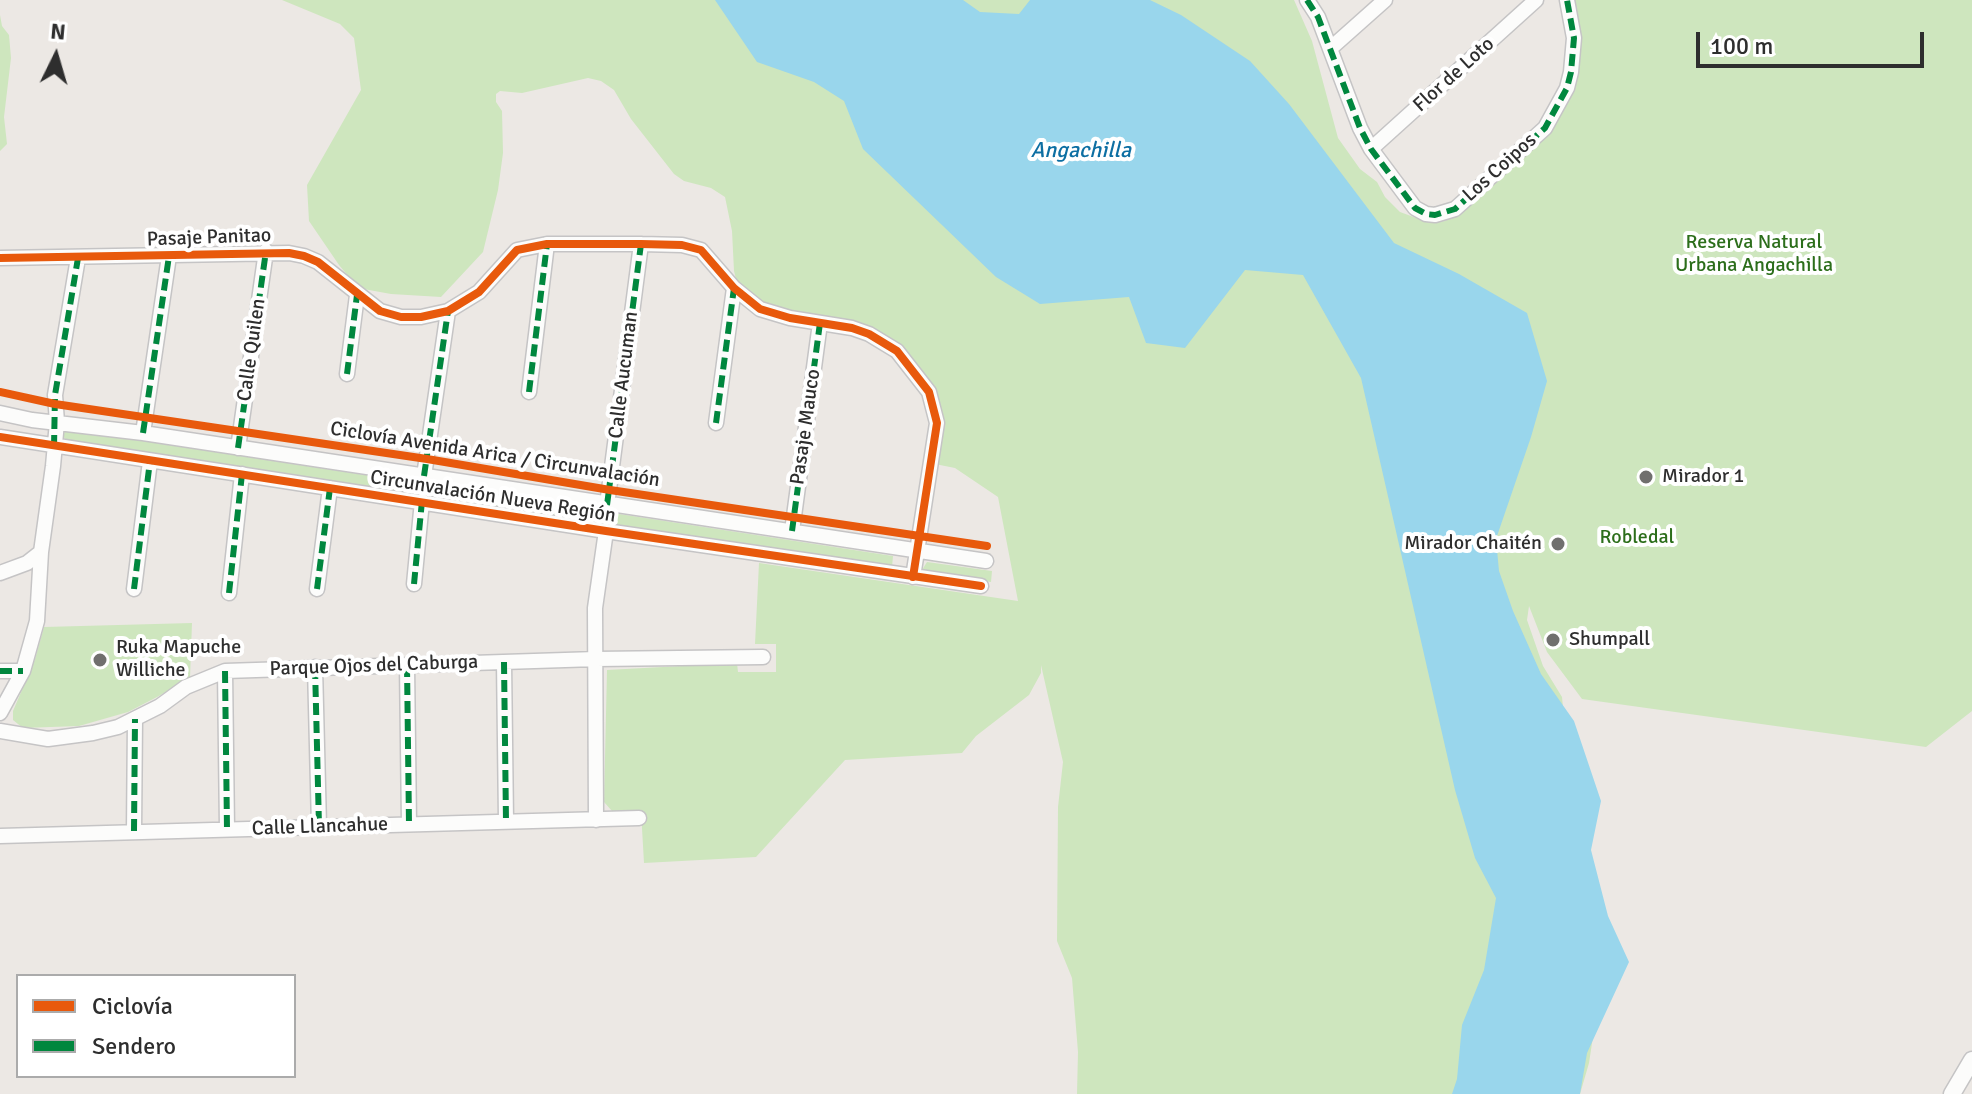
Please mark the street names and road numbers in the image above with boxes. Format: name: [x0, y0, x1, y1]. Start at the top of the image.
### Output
street label: Flor de Loto: [1409, 32, 1499, 118]
street label: Los Coipos: [1458, 129, 1542, 207]
street label: Pasaje Panitao: [146, 224, 272, 252]
street label: Calle Quilen: [233, 297, 271, 403]
street label: Calle Aucuman: [604, 310, 644, 440]
street label: Pasaje Mauco: [786, 367, 826, 487]
street label: Ciclovía Avenida Arica / Circunvalación: [329, 417, 661, 493]
street label: Circunvalación Nueva Región: [369, 466, 617, 528]
street label: Parque Ojos del Caburga: [269, 650, 479, 682]
street label: Calle Llancahue: [251, 813, 389, 841]

